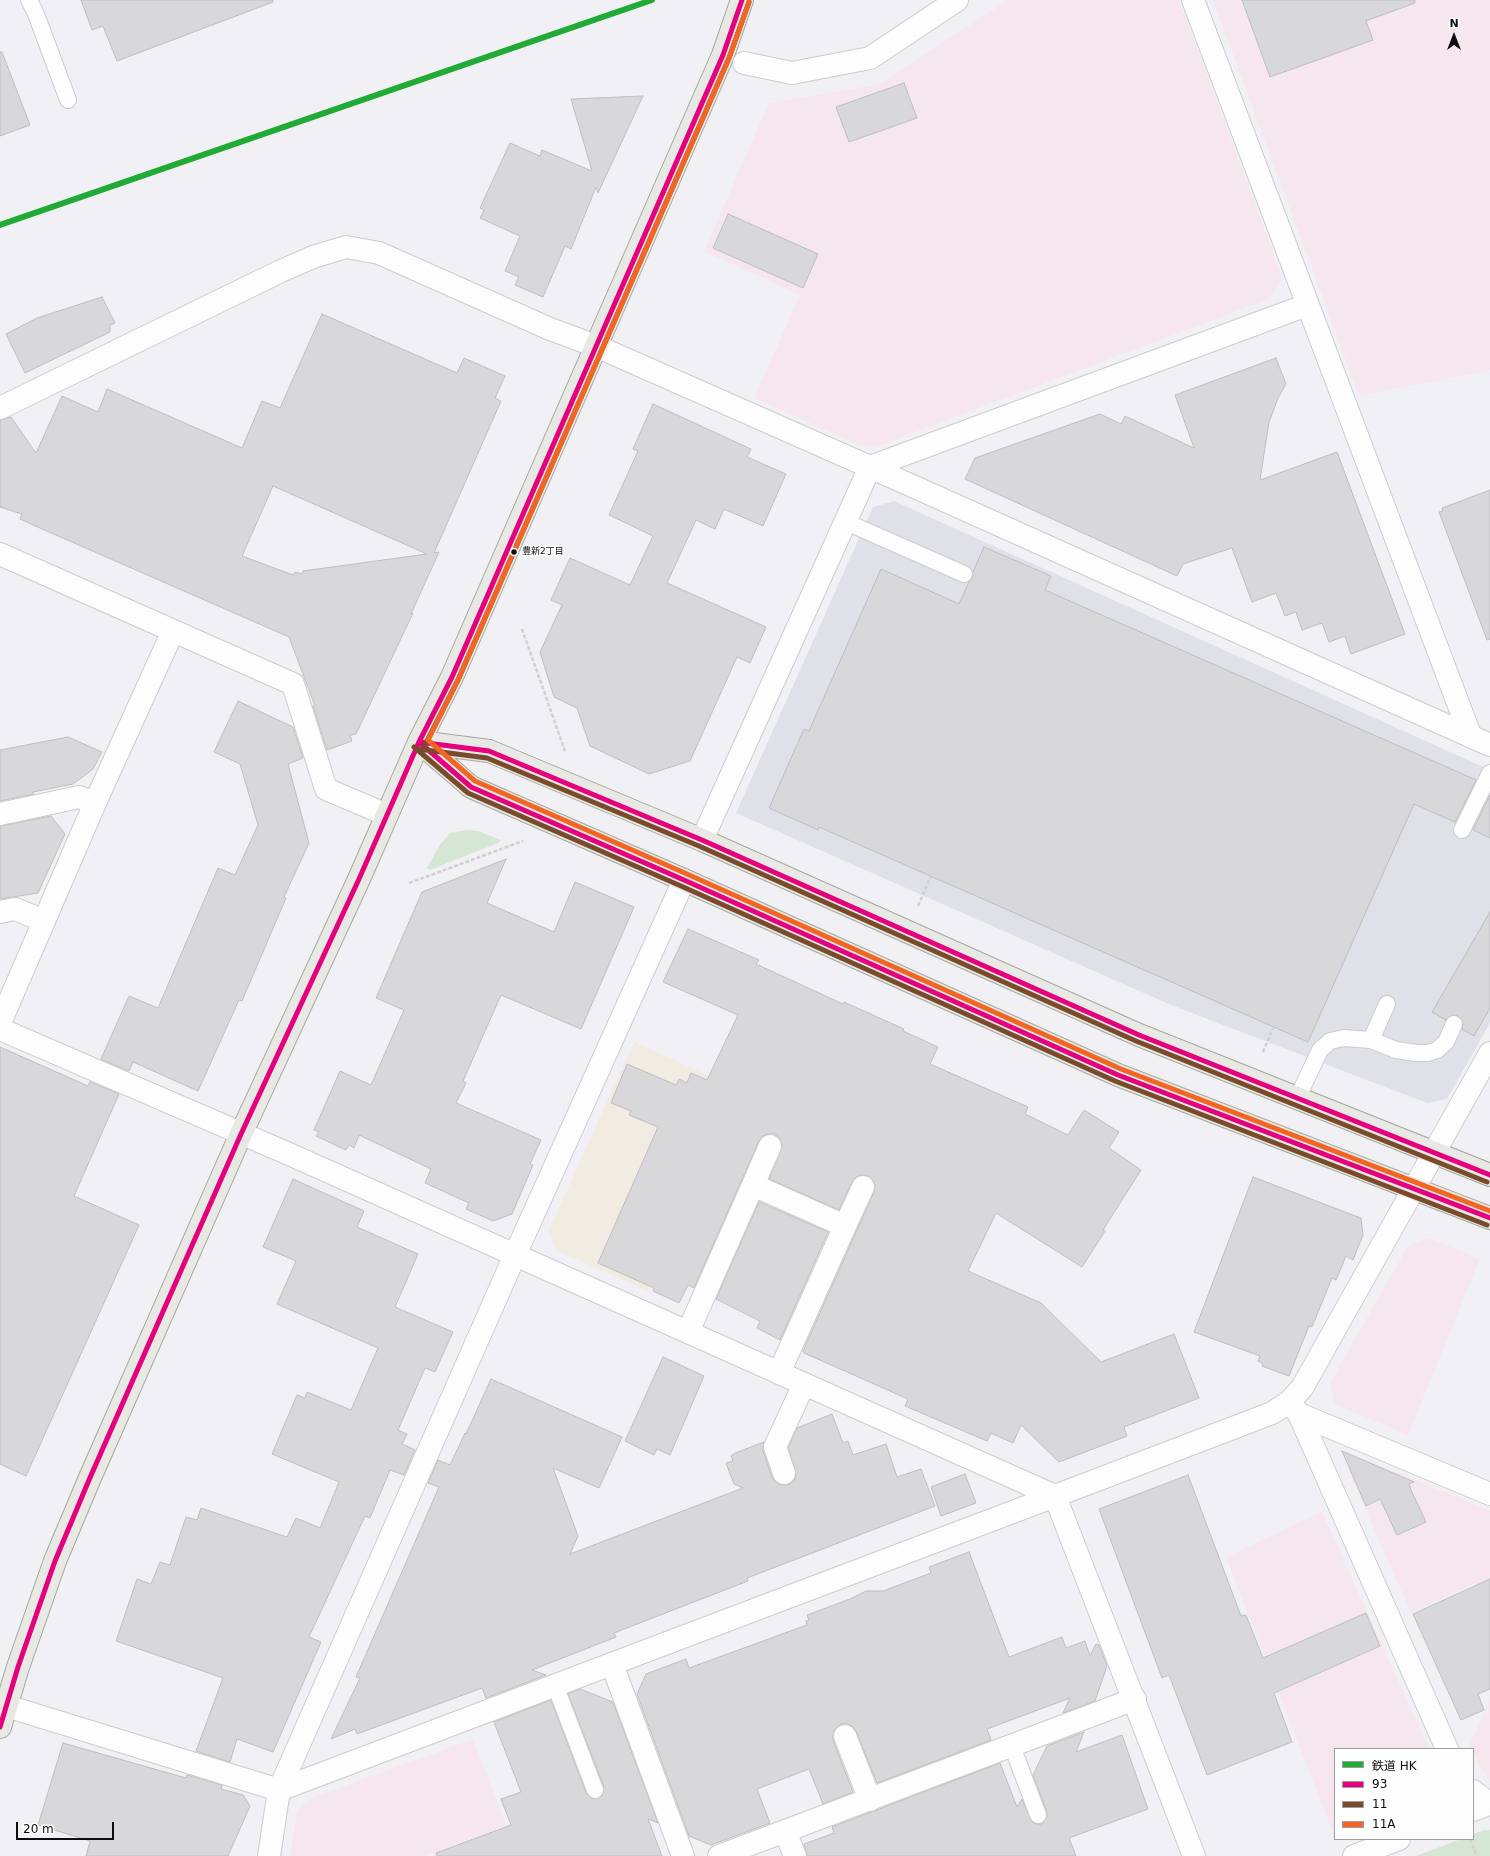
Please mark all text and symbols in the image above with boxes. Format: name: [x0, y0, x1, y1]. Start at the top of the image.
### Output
north arrow: [1434, 16, 1474, 56]
text: N: [1449, 17, 1459, 30]
marker: 豊新2丁目: [509, 547, 519, 557]
place label: 豊新2丁目: [522, 547, 564, 557]
legend: [1334, 1748, 1474, 1840]
text: 鉄道 HK: [1372, 1759, 1417, 1773]
text: 93: [1372, 1777, 1387, 1791]
text: 11: [1372, 1797, 1387, 1811]
scale bar: [18, 1814, 116, 1840]
text: 11A: [1372, 1817, 1395, 1831]
text: 20 m: [23, 1822, 54, 1836]

